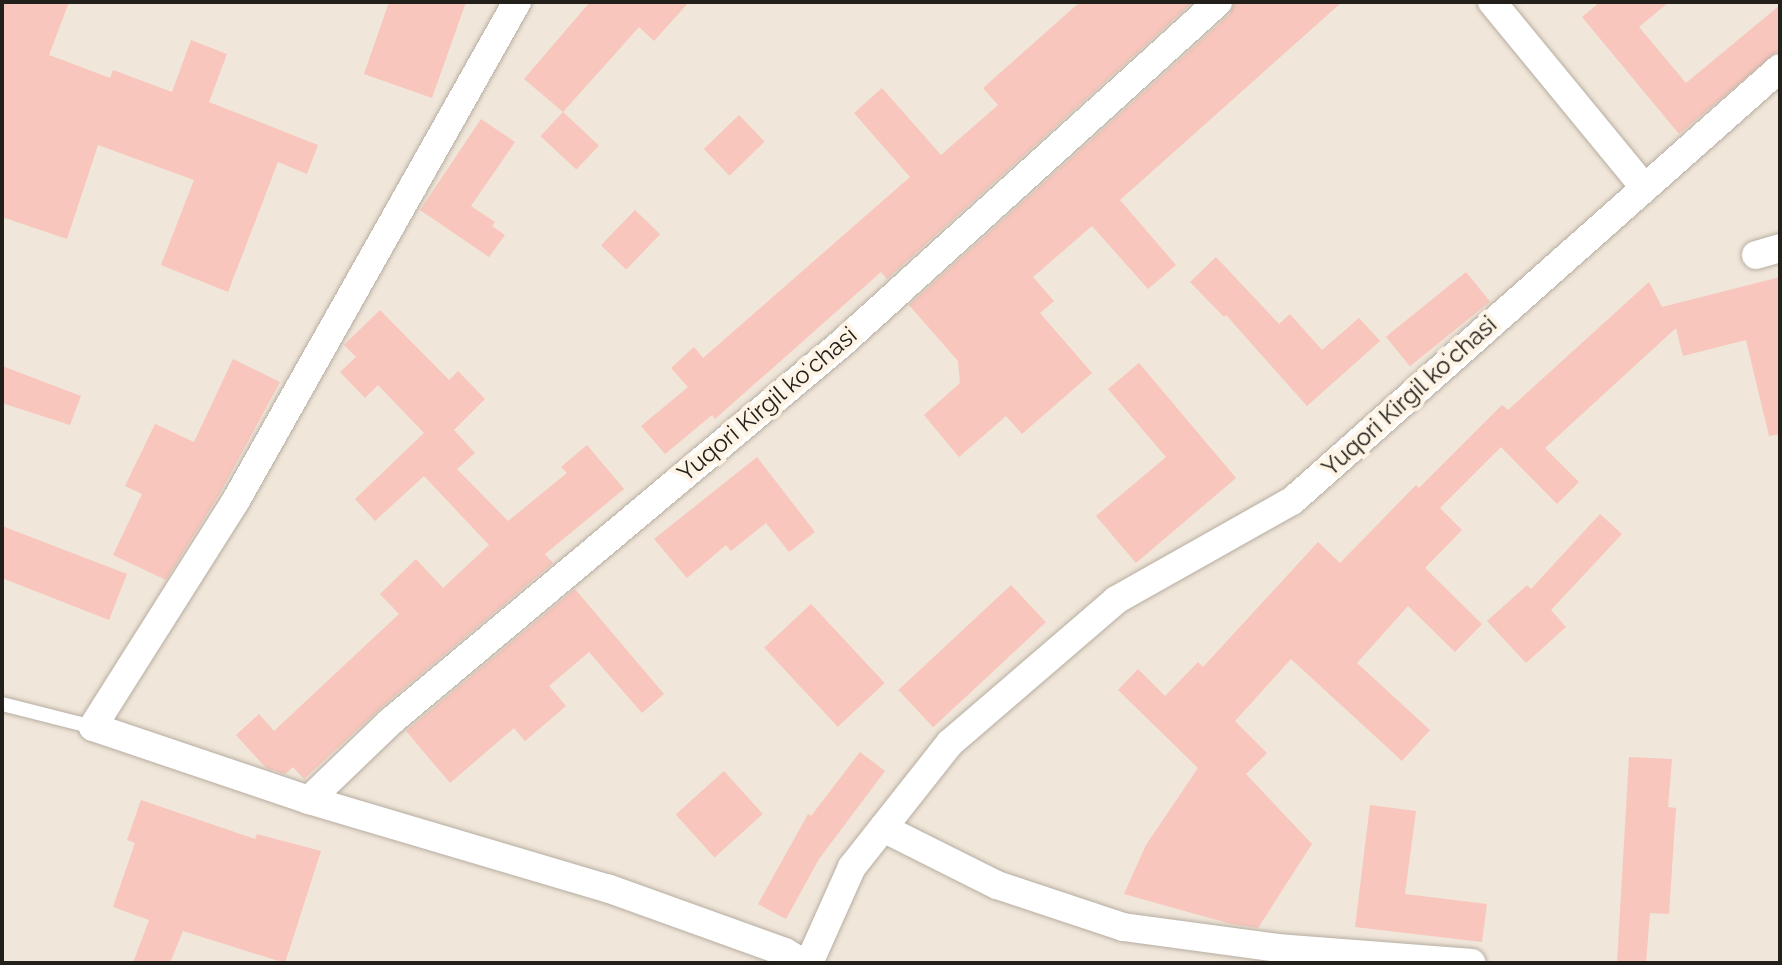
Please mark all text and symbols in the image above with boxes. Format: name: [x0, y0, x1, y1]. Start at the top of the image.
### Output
street label: Yuqori Kirgil koʻchasi: [1315, 310, 1503, 482]
street label: Yuqori Kirgil koʻchasi: [671, 320, 863, 488]

